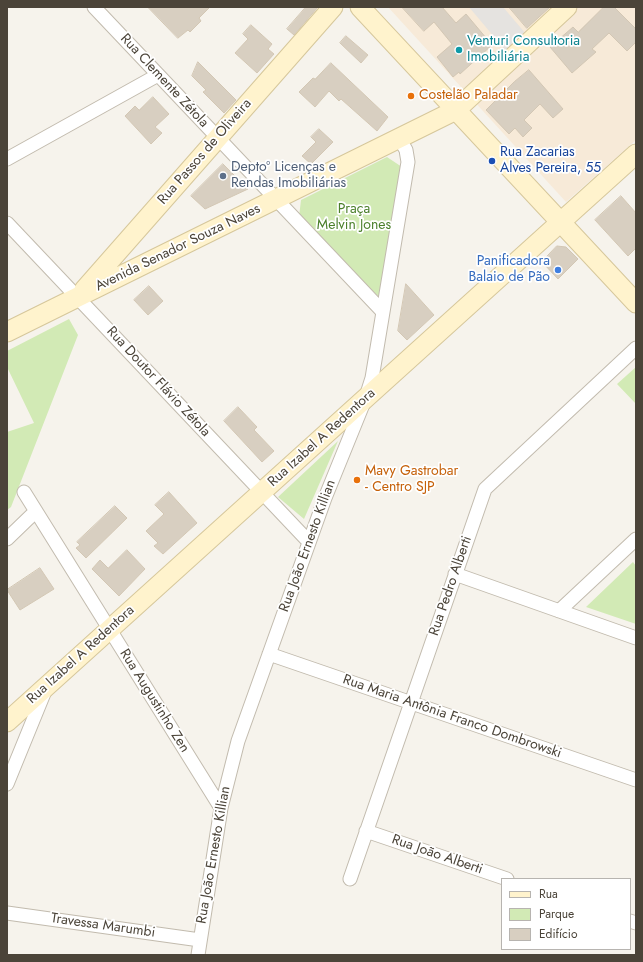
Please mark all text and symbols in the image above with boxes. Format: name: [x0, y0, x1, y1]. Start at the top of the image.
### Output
street label: Rua Clemente Zétola: [116, 31, 212, 131]
place label: Venturi Consultoria Imobiliária: [467, 34, 580, 66]
marker: Venturi Consultoria Imobiliária: [454, 45, 464, 55]
place label: Costelão Paladar: [419, 88, 518, 104]
marker: Costelão Paladar: [406, 91, 416, 101]
street label: Rua Passos de Oliveira: [155, 96, 255, 208]
place label: Rua Zacarias Alves Pereira, 55: [500, 145, 601, 178]
marker: Rua Zacarias Alves Pereira, 55: [487, 156, 497, 166]
place label: Deptoº Licenças e Rendas Imobiliárias: [231, 160, 346, 192]
marker: Deptoº Licenças e Rendas Imobiliárias: [218, 171, 228, 181]
street label: Avenida Senador Souza Naves: [93, 201, 263, 295]
park label: Praça Melvin Jones: [317, 202, 391, 234]
place label: Panificadora Balaio de Pão: [469, 254, 550, 286]
marker: Panificadora Balaio de Pão: [553, 265, 563, 275]
street label: Rua Doutor Flávio Zétola: [103, 323, 213, 441]
street label: Rua Izabel A Redentora: [265, 385, 379, 491]
place label: Mavy Gastrobar - Centro SJP: [365, 464, 458, 496]
marker: Mavy Gastrobar - Centro SJP: [352, 475, 362, 485]
street label: Rua João Ernesto Killian: [276, 478, 340, 614]
street label: Rua Pedro Alberti: [426, 534, 476, 638]
street label: Rua Izabel A Redentora: [24, 602, 138, 708]
street label: Rua Augustinho Zen: [115, 646, 193, 756]
street label: Rua Maria Antônia Franco Dombrowski: [340, 672, 564, 762]
street label: Rua João Ernesto Killian: [194, 785, 234, 925]
street label: Rua João Alberti: [389, 832, 485, 878]
legend: [501, 878, 631, 950]
text: Rua: [539, 885, 558, 903]
text: Parque: [539, 905, 574, 923]
street label: Travessa Marumbi: [50, 910, 156, 942]
text: Edifício: [539, 925, 578, 943]

